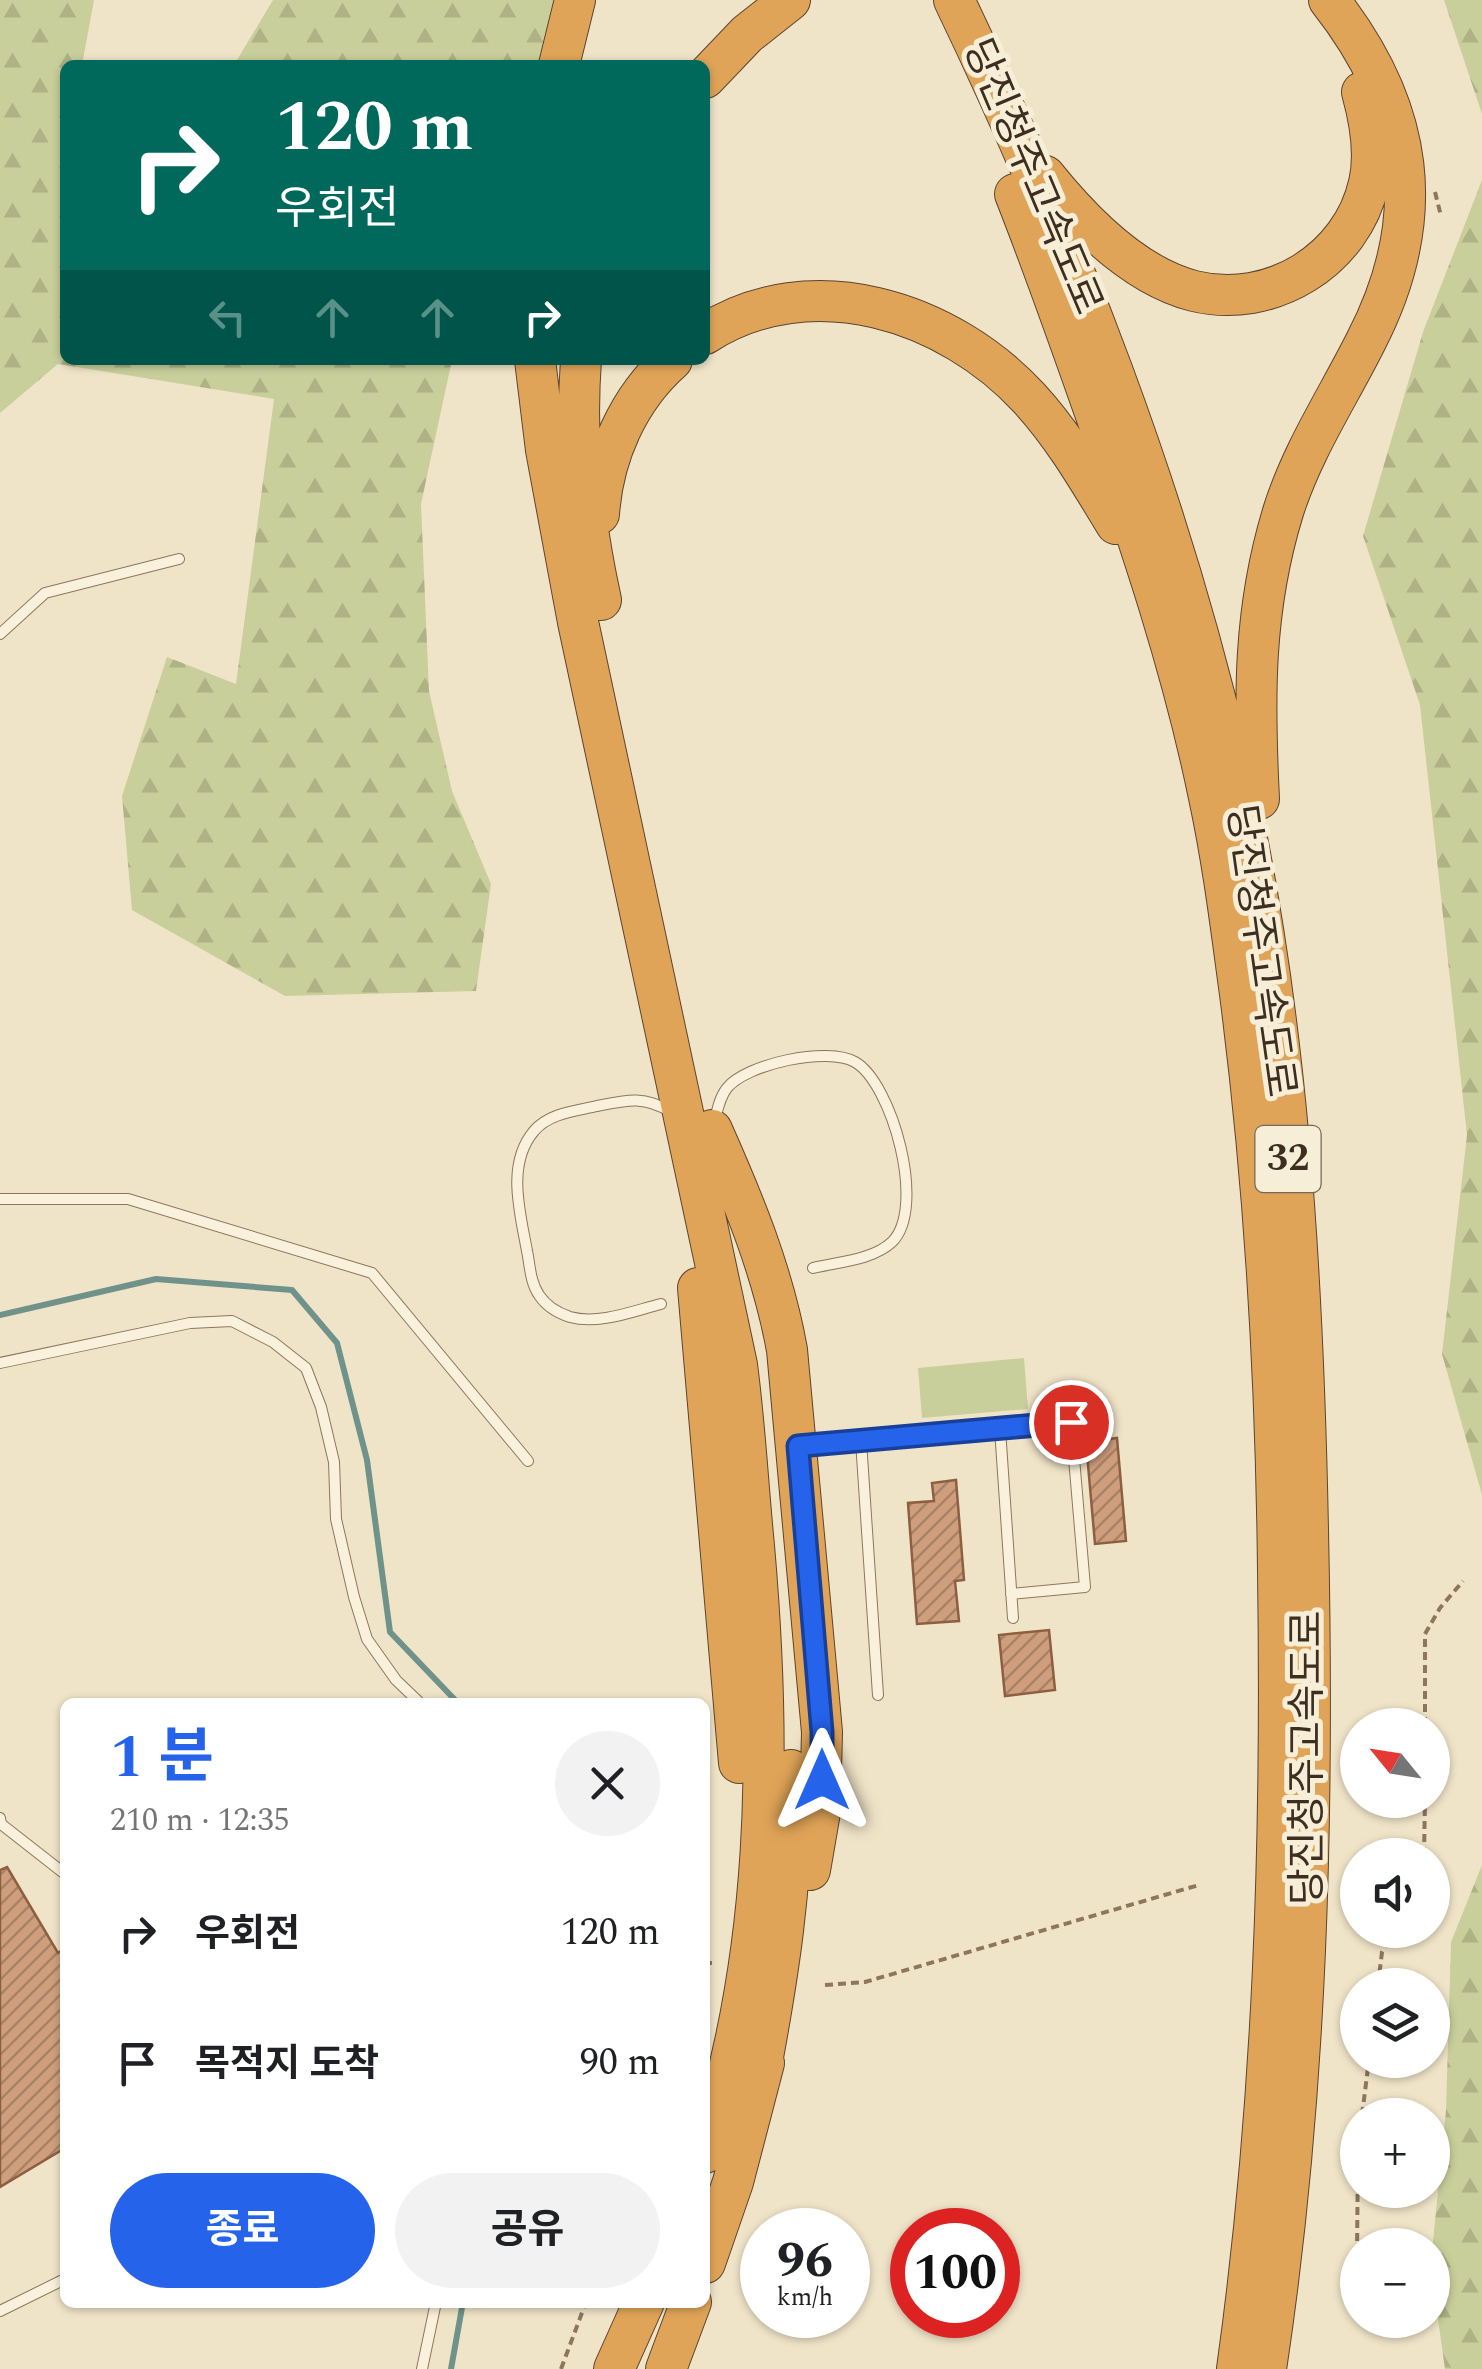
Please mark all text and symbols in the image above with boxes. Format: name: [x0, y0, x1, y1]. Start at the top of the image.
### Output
street label: 당진청주고속도로: [946, 30, 1118, 324]
text: 120 m: [275, 75, 473, 181]
icon: right: [110, 100, 240, 230]
text: 우회전: [275, 175, 399, 244]
icon: left: [200, 290, 255, 345]
icon: ahead: [305, 290, 360, 345]
icon: ahead: [410, 290, 465, 345]
icon: right: [515, 290, 570, 345]
street label: 당진청주고속도로: [1209, 801, 1311, 1101]
road number: 32: [1256, 1126, 1320, 1192]
pin: [1029, 1380, 1114, 1465]
icon: arrive: [1044, 1395, 1099, 1450]
street label: 당진청주고속도로: [1278, 1611, 1339, 1905]
north arrow: [1340, 1708, 1450, 1818]
map controls: [1340, 1708, 1450, 2338]
text: 1 분: [110, 1712, 214, 1804]
position arrow: [770, 1728, 874, 1832]
button: close: [555, 1731, 660, 1836]
text: 210 m · 12:35: [110, 1796, 290, 1845]
button: sound: [1340, 1838, 1450, 1948]
text: 120 m: [561, 1904, 660, 1962]
icon: right: [110, 1906, 165, 1961]
text: 우회전: [195, 1906, 300, 1964]
button: layers: [1340, 1968, 1450, 2078]
text: 90 m: [580, 2034, 660, 2092]
icon: arrive: [110, 2036, 165, 2091]
text: 목적지 도착: [195, 2036, 379, 2094]
button: +: [1340, 2098, 1450, 2208]
button: 종료: [110, 2173, 375, 2288]
button: 공유: [395, 2173, 660, 2288]
speed limit sign: 100: [890, 2208, 1020, 2338]
text: 96: [777, 2223, 833, 2299]
button: −: [1340, 2228, 1450, 2338]
text: km/h: [777, 2279, 833, 2317]

